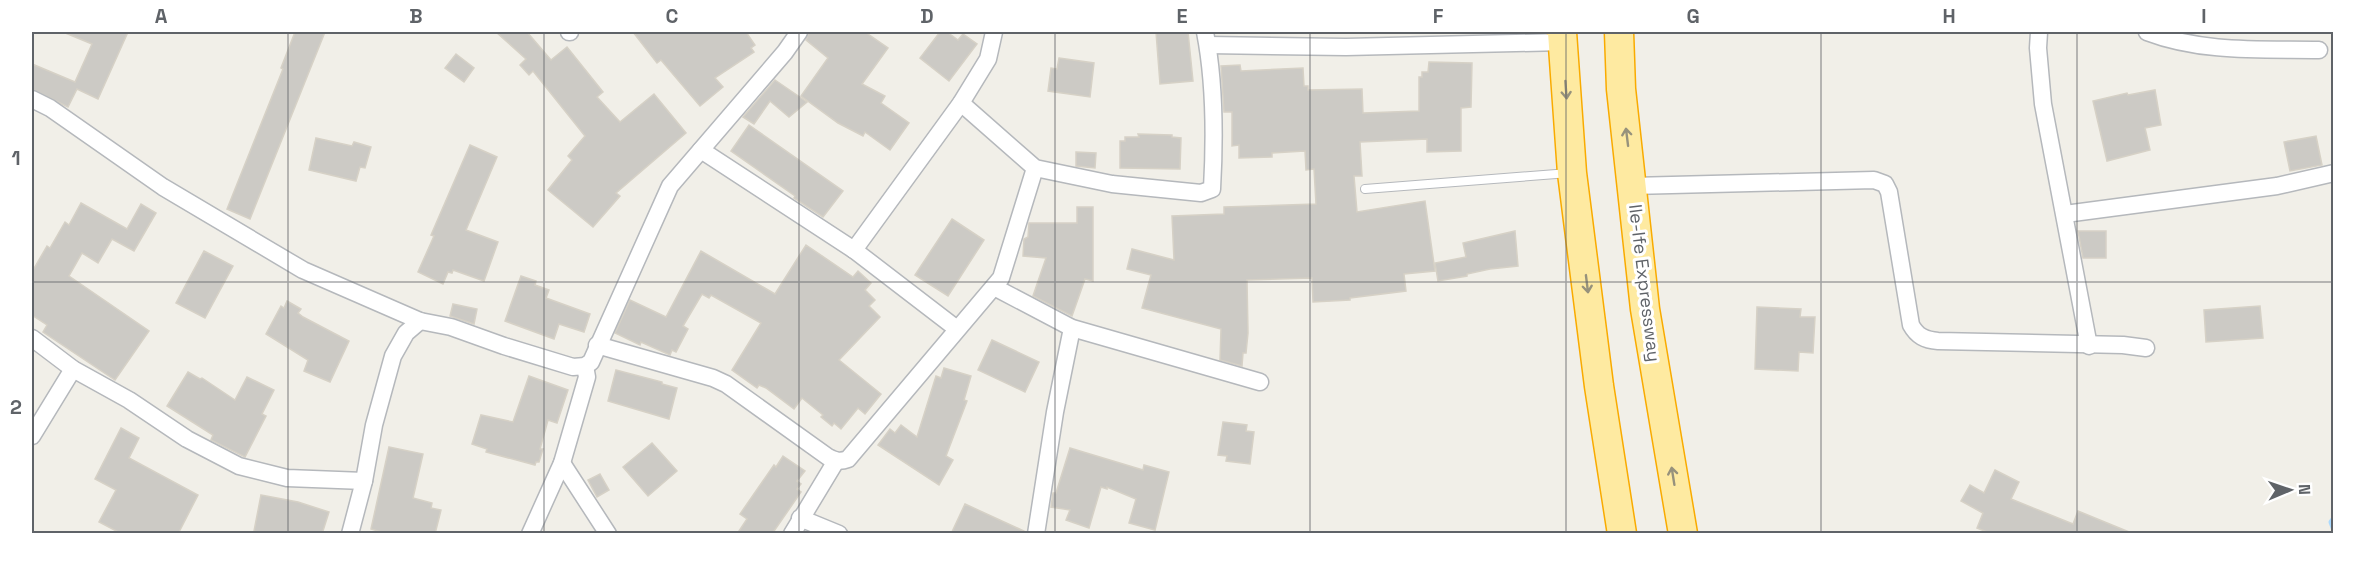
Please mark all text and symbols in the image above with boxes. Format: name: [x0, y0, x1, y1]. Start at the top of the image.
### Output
text: A: [155, 3, 168, 29]
text: B: [409, 3, 423, 29]
text: C: [666, 3, 679, 29]
text: D: [920, 3, 934, 29]
text: E: [1176, 3, 1188, 29]
text: F: [1433, 3, 1444, 29]
text: G: [1686, 3, 1700, 29]
text: H: [1942, 3, 1956, 29]
text: I: [2201, 3, 2207, 29]
one-way arrow: [1561, 79, 1572, 99]
one-way arrow: [1621, 128, 1632, 148]
text: 1: [11, 145, 21, 171]
street label: Ile-Ife Expressway: [1624, 203, 1666, 363]
one-way arrow: [1581, 273, 1592, 293]
text: 2: [10, 394, 22, 420]
north arrow: [2260, 460, 2320, 520]
one-way arrow: [1668, 466, 1679, 486]
text: N: [2294, 484, 2315, 495]

